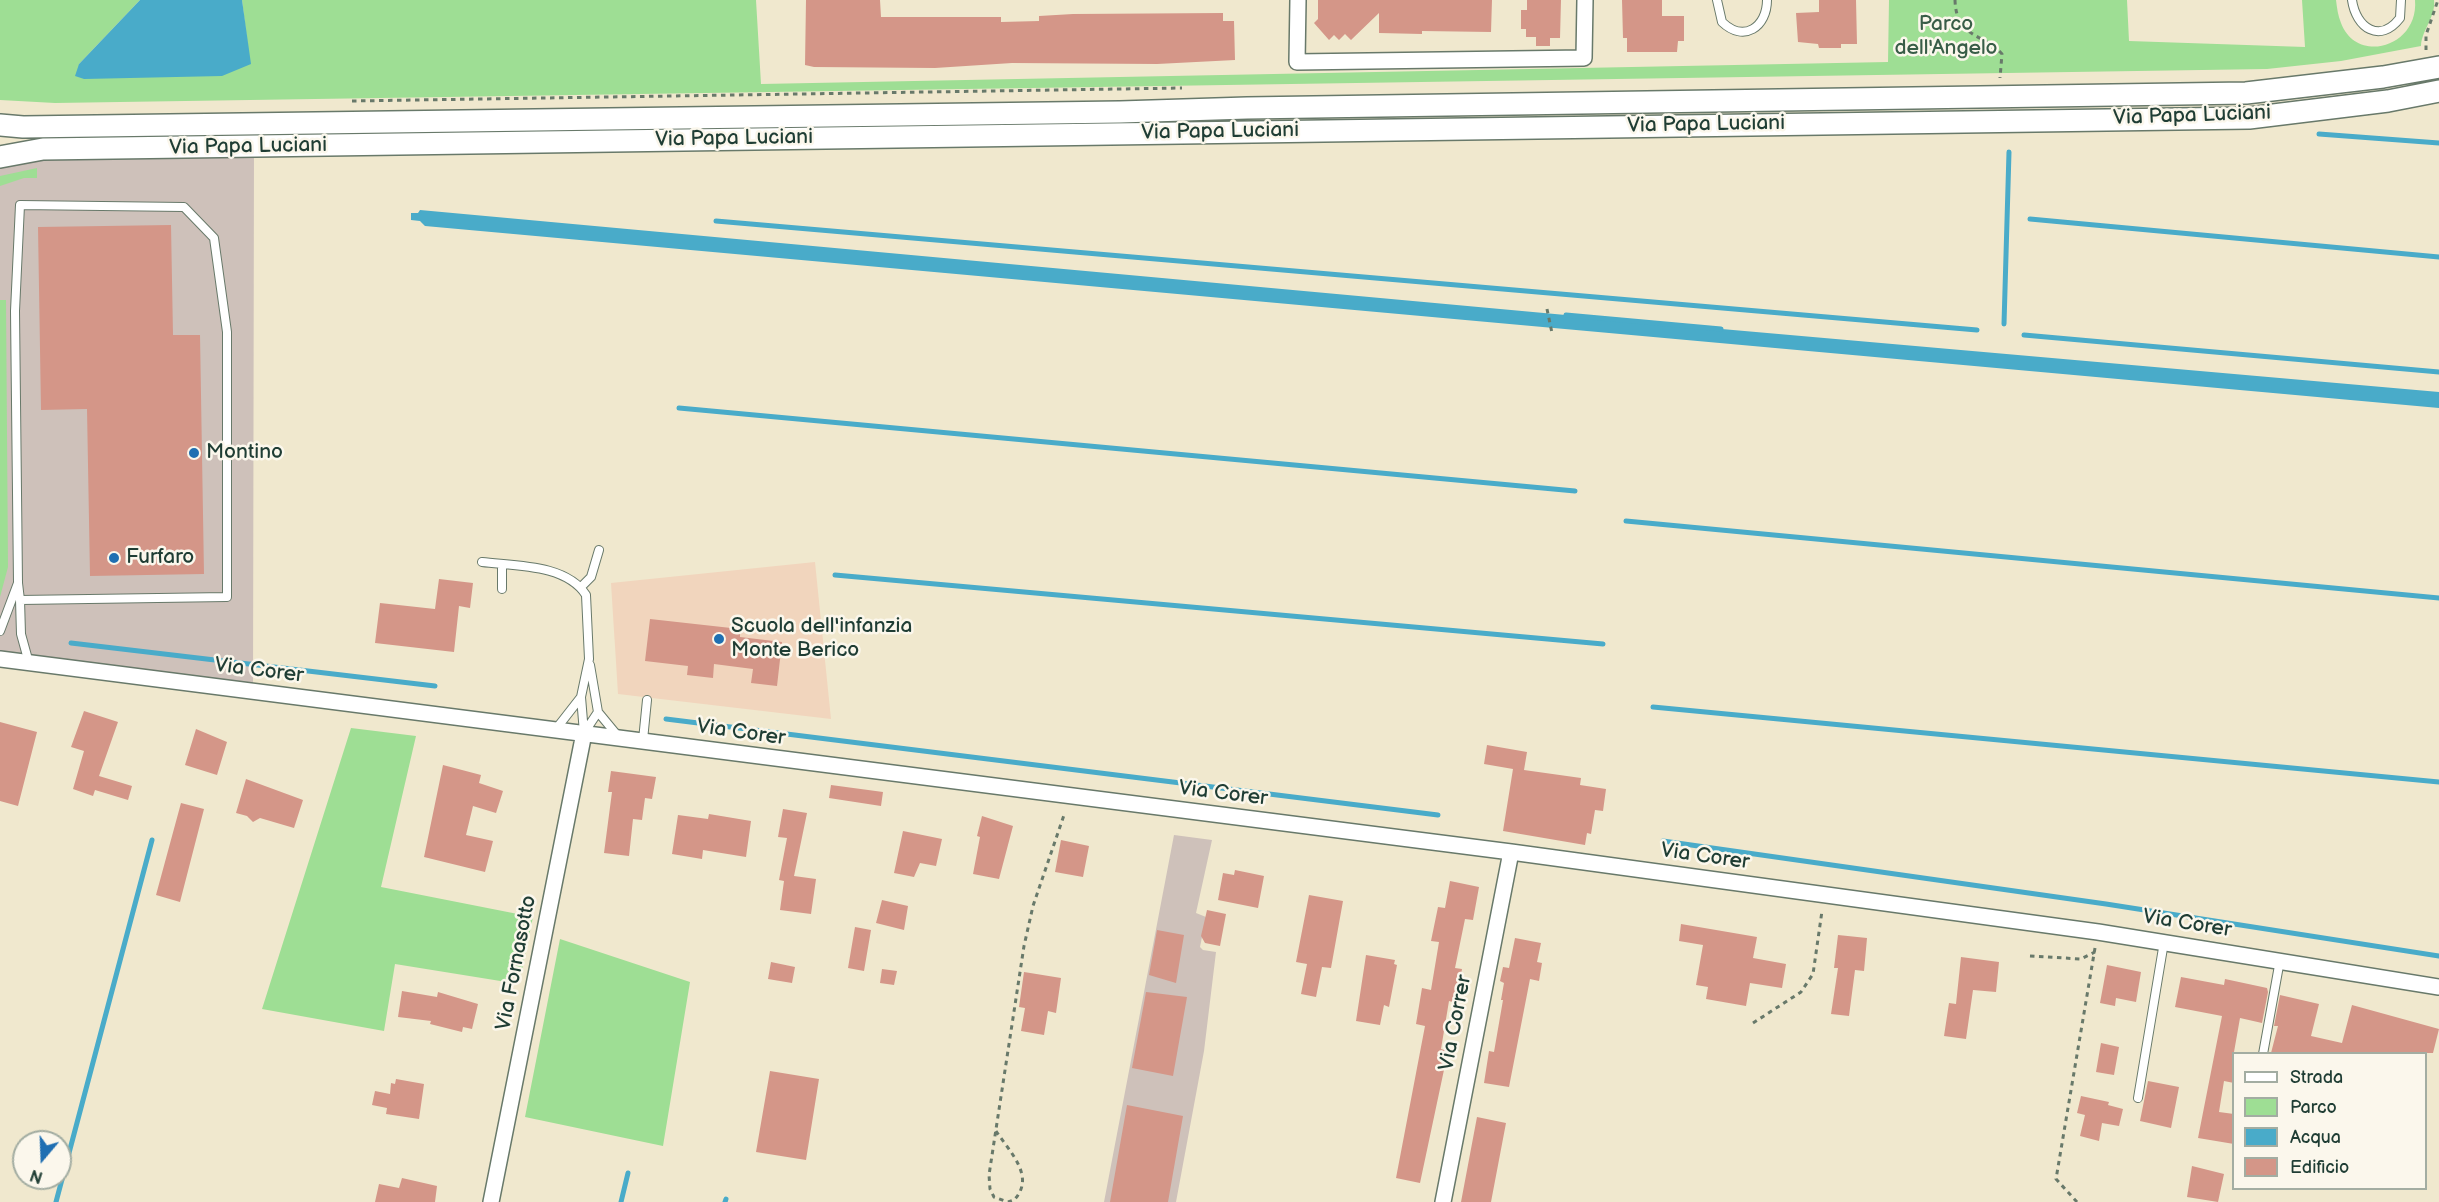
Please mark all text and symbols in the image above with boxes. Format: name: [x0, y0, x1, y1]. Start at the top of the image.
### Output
park label: Parco dell'Angelo: [1894, 12, 1998, 62]
street label: Via Papa Luciani: [2113, 101, 2271, 131]
street label: Via Papa Luciani: [1627, 111, 1785, 139]
street label: Via Papa Luciani: [1141, 118, 1299, 146]
street label: Via Papa Luciani: [655, 125, 813, 153]
street label: Via Papa Luciani: [169, 133, 327, 161]
place label: Montino: [206, 440, 283, 466]
marker: Montino: [187, 446, 201, 460]
place label: Furfaro: [126, 545, 194, 571]
marker: Furfaro: [107, 551, 121, 565]
place label: Scuola dell'infanzia Monte Berico: [731, 614, 912, 664]
marker: Scuola dell'infanzia Monte Berico: [712, 632, 726, 646]
street label: Via Corer: [213, 653, 305, 689]
street label: Via Corer: [695, 714, 787, 752]
street label: Via Corer: [1177, 776, 1269, 812]
street label: Via Corer: [1659, 838, 1751, 876]
street label: Via Fornasotto: [492, 893, 542, 1033]
street label: Via Corer: [2141, 905, 2233, 943]
street label: Via Correr: [1434, 973, 1478, 1073]
legend: [2232, 1052, 2427, 1190]
text: Strada: [2290, 1067, 2343, 1088]
text: Parco: [2290, 1097, 2337, 1118]
text: Acqua: [2290, 1127, 2341, 1148]
north arrow: [12, 1130, 72, 1190]
text: Edificio: [2290, 1157, 2349, 1178]
text: N: [28, 1165, 45, 1187]

